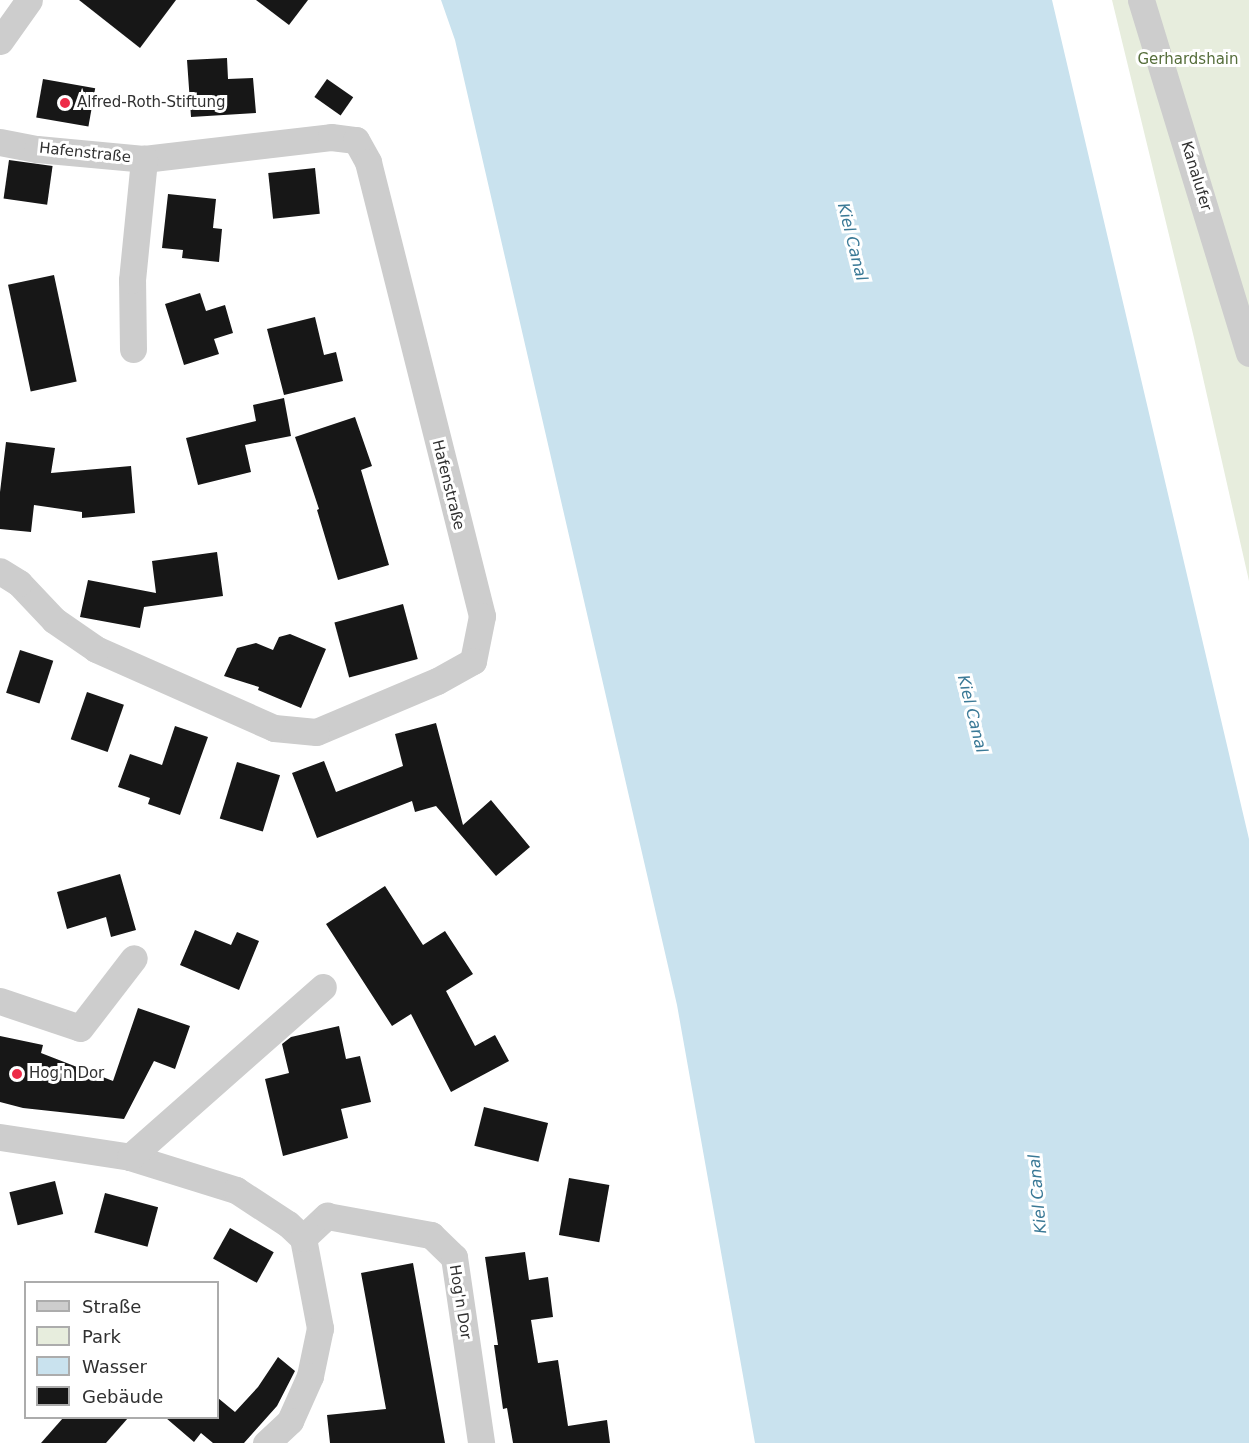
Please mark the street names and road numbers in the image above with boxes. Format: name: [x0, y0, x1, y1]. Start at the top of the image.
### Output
street label: Hafenstraße: [38, 139, 132, 167]
street label: Kanalufer: [1177, 139, 1215, 213]
street label: Hafenstraße: [428, 438, 468, 532]
street label: Hog'n Dor: [445, 1263, 475, 1341]

